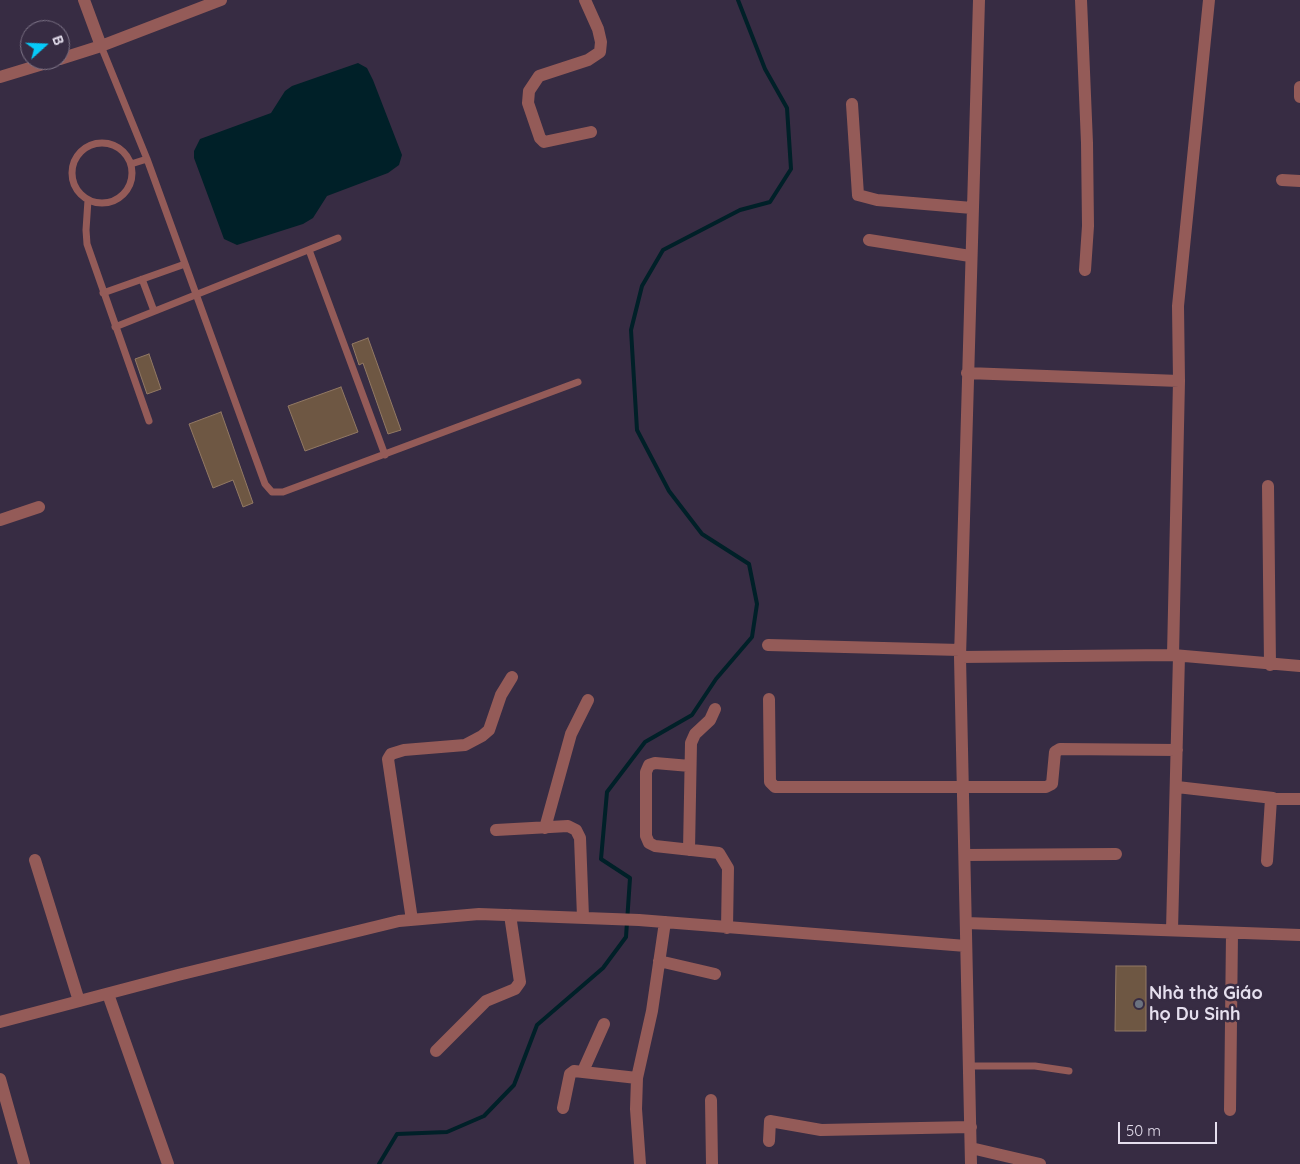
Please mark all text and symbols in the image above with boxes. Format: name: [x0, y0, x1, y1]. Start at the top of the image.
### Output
north arrow: [20, 20, 70, 70]
text: B: [48, 33, 68, 48]
place label: Nhà thờ Giáo họ Du Sinh: [1149, 983, 1263, 1026]
marker: Nhà thờ Giáo họ Du Sinh: [1133, 998, 1145, 1010]
scale bar: [1120, 1112, 1219, 1144]
text: 50 m: [1126, 1121, 1161, 1140]

